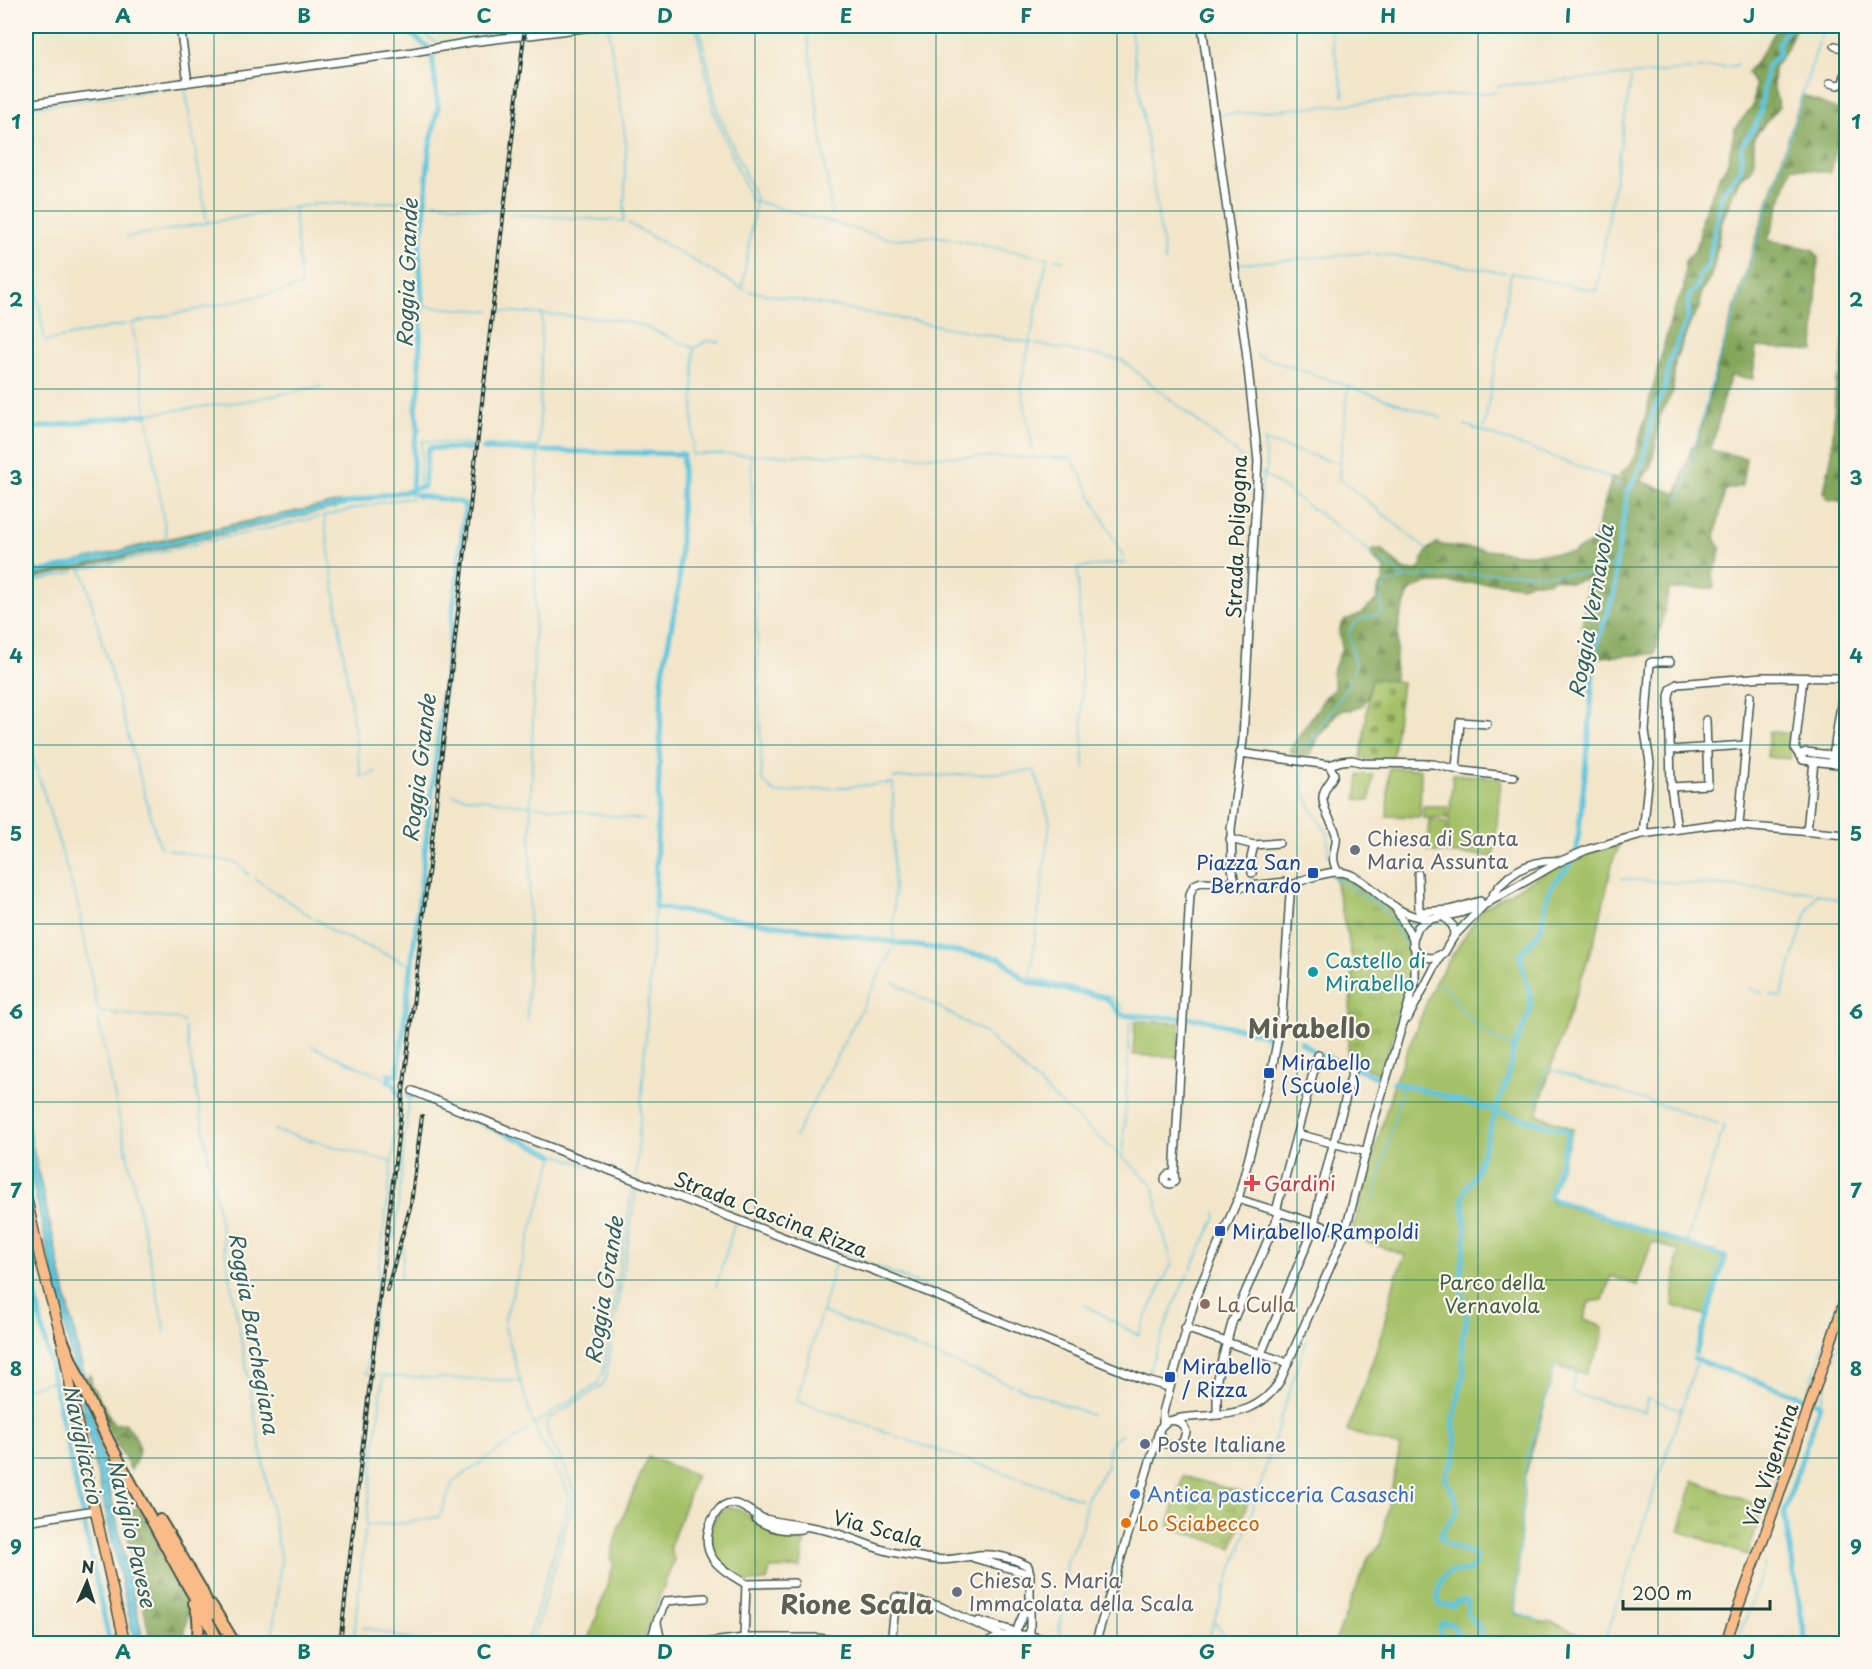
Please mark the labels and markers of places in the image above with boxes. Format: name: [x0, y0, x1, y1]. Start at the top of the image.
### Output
place label: Chiesa di Santa Maria Assunta: [1367, 823, 1518, 876]
marker: Chiesa di Santa Maria Assunta: [1348, 843, 1362, 857]
place label: Piazza San Bernardo: [1196, 847, 1301, 900]
marker: Piazza San Bernardo: [1306, 866, 1320, 880]
place label: Castello di Mirabello: [1325, 945, 1426, 998]
marker: Castello di Mirabello: [1306, 965, 1320, 979]
place label: Mirabello (Scuole): [1281, 1047, 1371, 1100]
marker: Mirabello (Scuole): [1262, 1066, 1276, 1080]
place label: Gardini: [1264, 1168, 1336, 1198]
marker: Gardini: [1245, 1176, 1259, 1190]
place label: Mirabello/Rampoldi: [1232, 1216, 1419, 1246]
marker: Mirabello/Rampoldi: [1213, 1224, 1227, 1238]
place label: La Culla: [1217, 1289, 1296, 1319]
marker: La Culla: [1198, 1297, 1212, 1311]
place label: Mirabello / Rizza: [1182, 1351, 1272, 1404]
marker: Mirabello / Rizza: [1163, 1370, 1177, 1384]
place label: Poste Italiane: [1157, 1429, 1286, 1459]
marker: Poste Italiane: [1138, 1437, 1152, 1451]
place label: Antica pasticceria Casaschi: [1147, 1479, 1415, 1509]
marker: Antica pasticceria Casaschi: [1128, 1487, 1142, 1501]
place label: Lo Sciabecco: [1138, 1508, 1260, 1538]
marker: Lo Sciabecco: [1119, 1516, 1133, 1530]
place label: Chiesa S. Maria Immacolata della Scala: [969, 1565, 1194, 1618]
marker: Chiesa S. Maria Immacolata della Scala: [950, 1585, 964, 1599]

